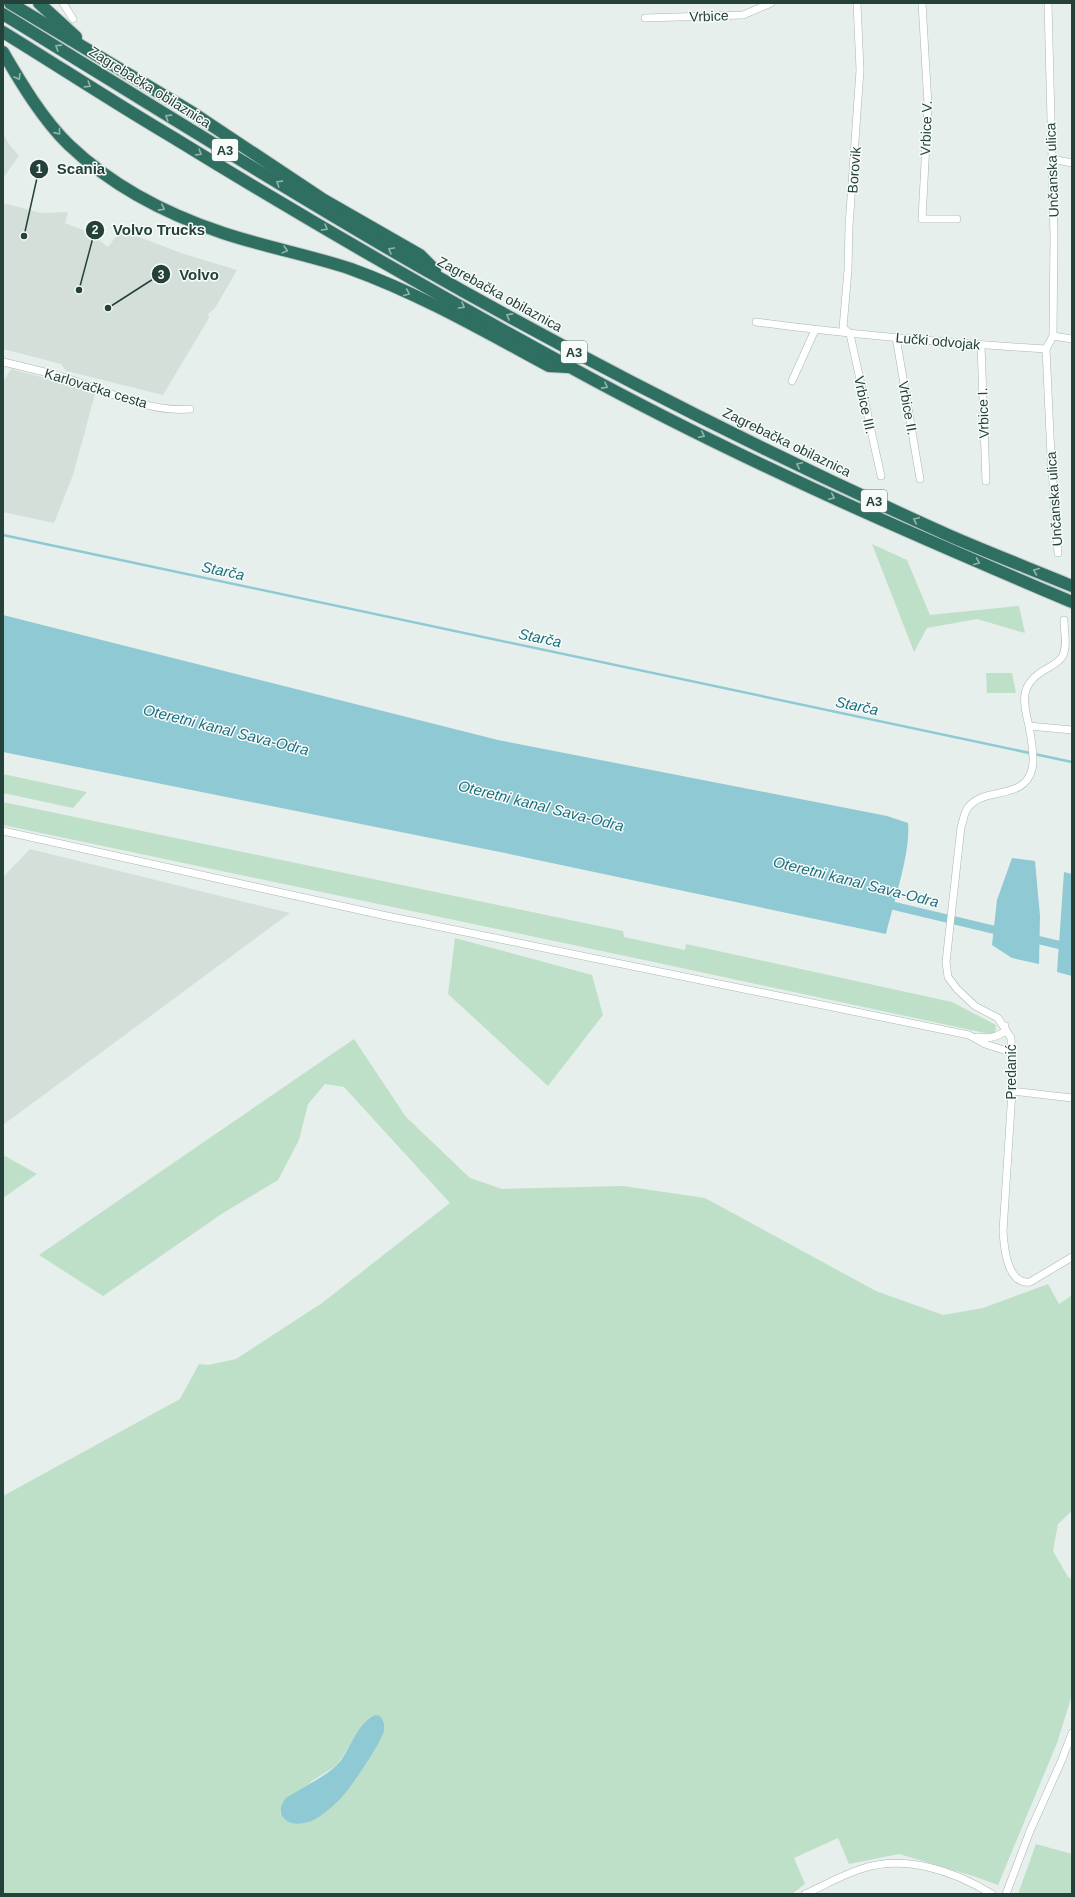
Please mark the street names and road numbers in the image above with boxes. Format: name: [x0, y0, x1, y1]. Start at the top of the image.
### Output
street label: Vrbice: [689, 7, 729, 25]
street label: Zagrebačka obilaznica: [86, 43, 214, 131]
street label: Vrbice V.: [917, 100, 935, 156]
street label: Unčanska ulica: [1042, 122, 1062, 218]
road number: A3: [212, 139, 238, 161]
street label: Borovik: [844, 145, 864, 194]
street label: Zagrebačka obilaznica: [435, 253, 565, 335]
street label: Lučki odvojak: [895, 329, 982, 353]
road number: A3: [561, 341, 587, 363]
street label: Karlovačka cesta: [43, 365, 150, 411]
street label: Vrbice III.: [851, 375, 879, 435]
street label: Vrbice II.: [895, 380, 921, 436]
street label: Vrbice I.: [974, 387, 992, 439]
street label: Zagrebačka obilaznica: [721, 404, 854, 480]
street label: Unčanska ulica: [1043, 451, 1065, 547]
road number: A3: [861, 490, 887, 512]
street label: Predanić: [1003, 1044, 1019, 1100]

